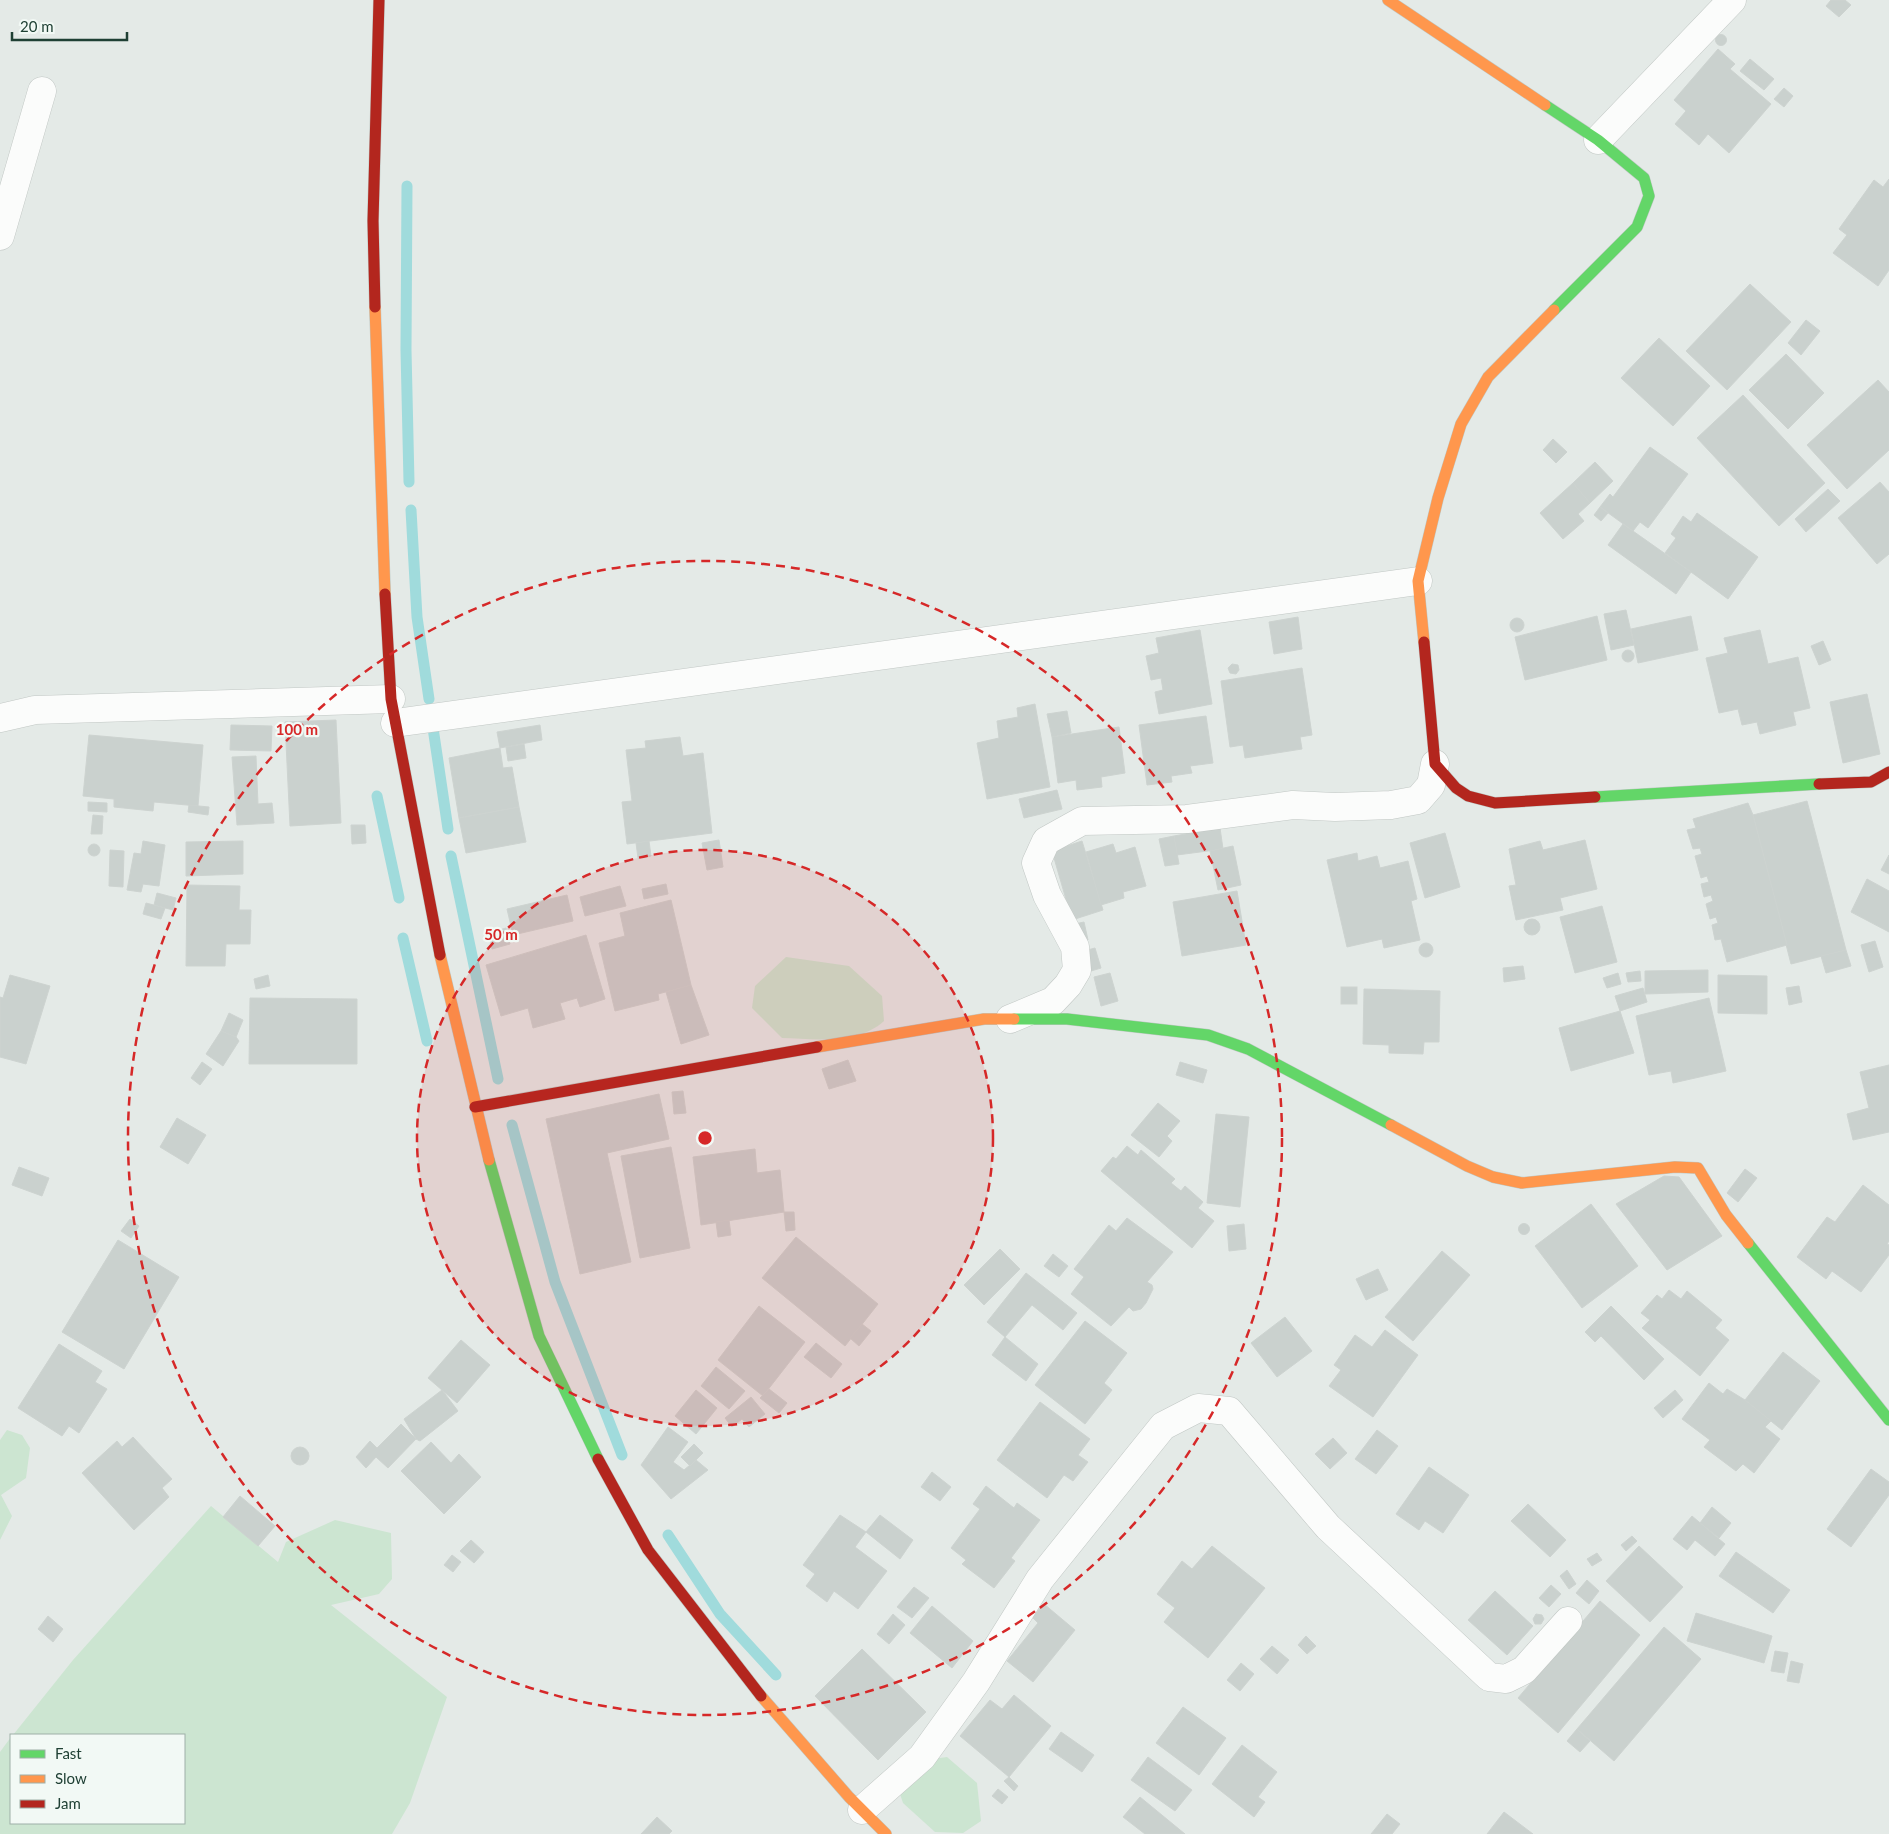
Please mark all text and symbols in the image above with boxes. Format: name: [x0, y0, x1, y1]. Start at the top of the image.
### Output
scale bar: [12, 10, 128, 42]
text: 20 m: [20, 17, 54, 35]
text: 100 m: [276, 720, 318, 738]
text: 50 m: [484, 925, 518, 943]
centre of rings: [696, 1129, 714, 1147]
legend: [10, 1734, 185, 1824]
text: Fast: [55, 1744, 82, 1762]
text: Slow: [55, 1769, 87, 1787]
text: Jam: [55, 1794, 81, 1812]

